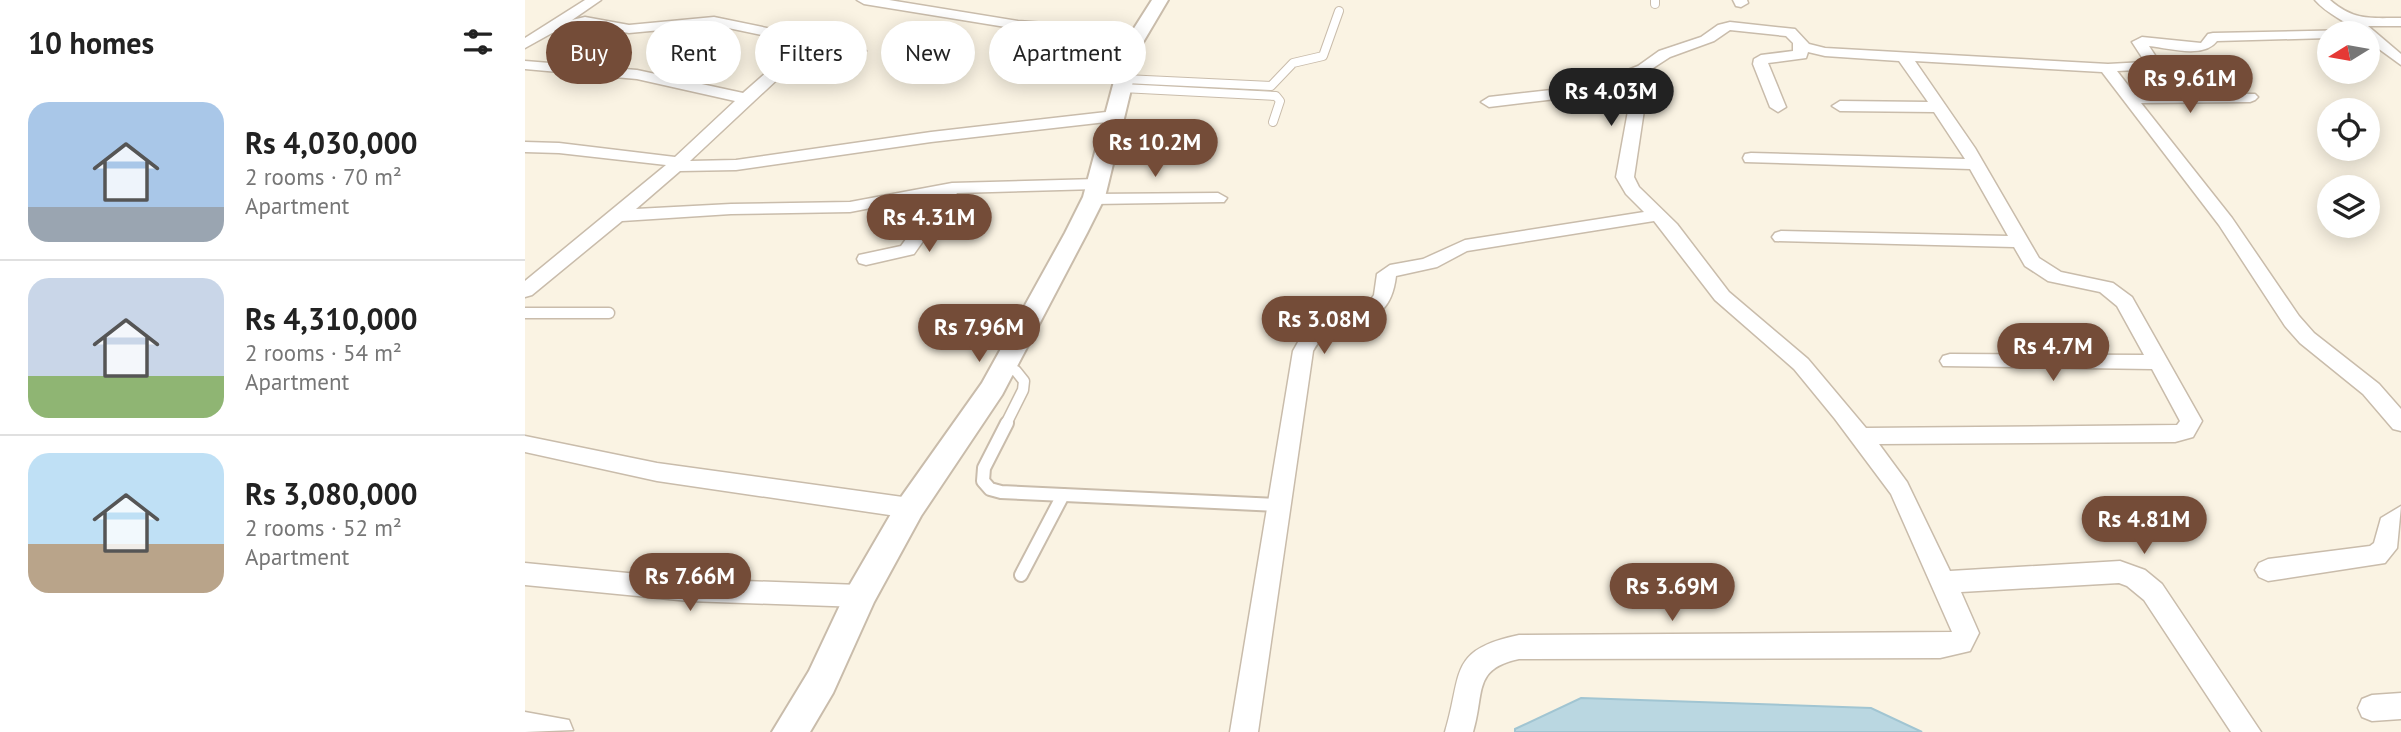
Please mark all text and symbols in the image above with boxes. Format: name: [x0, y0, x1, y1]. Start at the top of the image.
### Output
chip: Buy: [546, 21, 632, 84]
chip: Rent: [646, 21, 741, 84]
chip: Filters: [755, 21, 867, 84]
chip: New: [881, 21, 975, 84]
chip: Apartment: [989, 21, 1146, 84]
north arrow: [2317, 21, 2380, 84]
map controls: [2317, 21, 2380, 238]
text: 10 homes: [28, 23, 154, 62]
icon: filters: [459, 23, 497, 61]
pin: Rs 9.61M: [2118, 55, 2262, 115]
text: Rs 9.61M: [2144, 63, 2236, 92]
pin: Rs 4.03M: [1539, 68, 1683, 128]
text: Rs 4.03M: [1565, 76, 1657, 105]
button: locate: [2317, 98, 2380, 161]
pin: Rs 10.2M: [1083, 120, 1227, 179]
text: Rs 4,030,000: [245, 123, 418, 162]
text: Rs 10.2M: [1109, 127, 1201, 156]
icon: home: [84, 130, 168, 214]
text: 2 rooms · 70 m²: [245, 162, 402, 191]
button: layers: [2317, 175, 2380, 238]
text: Apartment: [245, 191, 349, 220]
pin: Rs 4.31M: [857, 194, 1001, 254]
text: Rs 4.31M: [883, 202, 975, 231]
pin: Rs 3.08M: [1252, 296, 1396, 356]
text: Rs 4,310,000: [245, 299, 418, 338]
pin: Rs 7.96M: [907, 304, 1051, 364]
text: Rs 3.08M: [1278, 304, 1370, 333]
icon: home: [84, 306, 168, 390]
text: Rs 7.96M: [934, 312, 1024, 341]
pin: Rs 4.7M: [1988, 324, 2118, 383]
text: Rs 4.7M: [2013, 331, 2093, 360]
text: 2 rooms · 54 m²: [245, 338, 402, 367]
text: Apartment: [245, 367, 349, 396]
text: Rs 3,080,000: [245, 474, 418, 513]
icon: home: [84, 481, 168, 565]
pin: Rs 4.81M: [2072, 496, 2216, 556]
text: Rs 4.81M: [2098, 504, 2190, 533]
text: 2 rooms · 52 m²: [245, 513, 402, 542]
text: Apartment: [245, 542, 349, 571]
pin: Rs 7.66M: [618, 554, 762, 613]
text: Rs 7.66M: [645, 561, 735, 590]
pin: Rs 3.69M: [1600, 564, 1744, 623]
text: Rs 3.69M: [1626, 571, 1718, 600]

